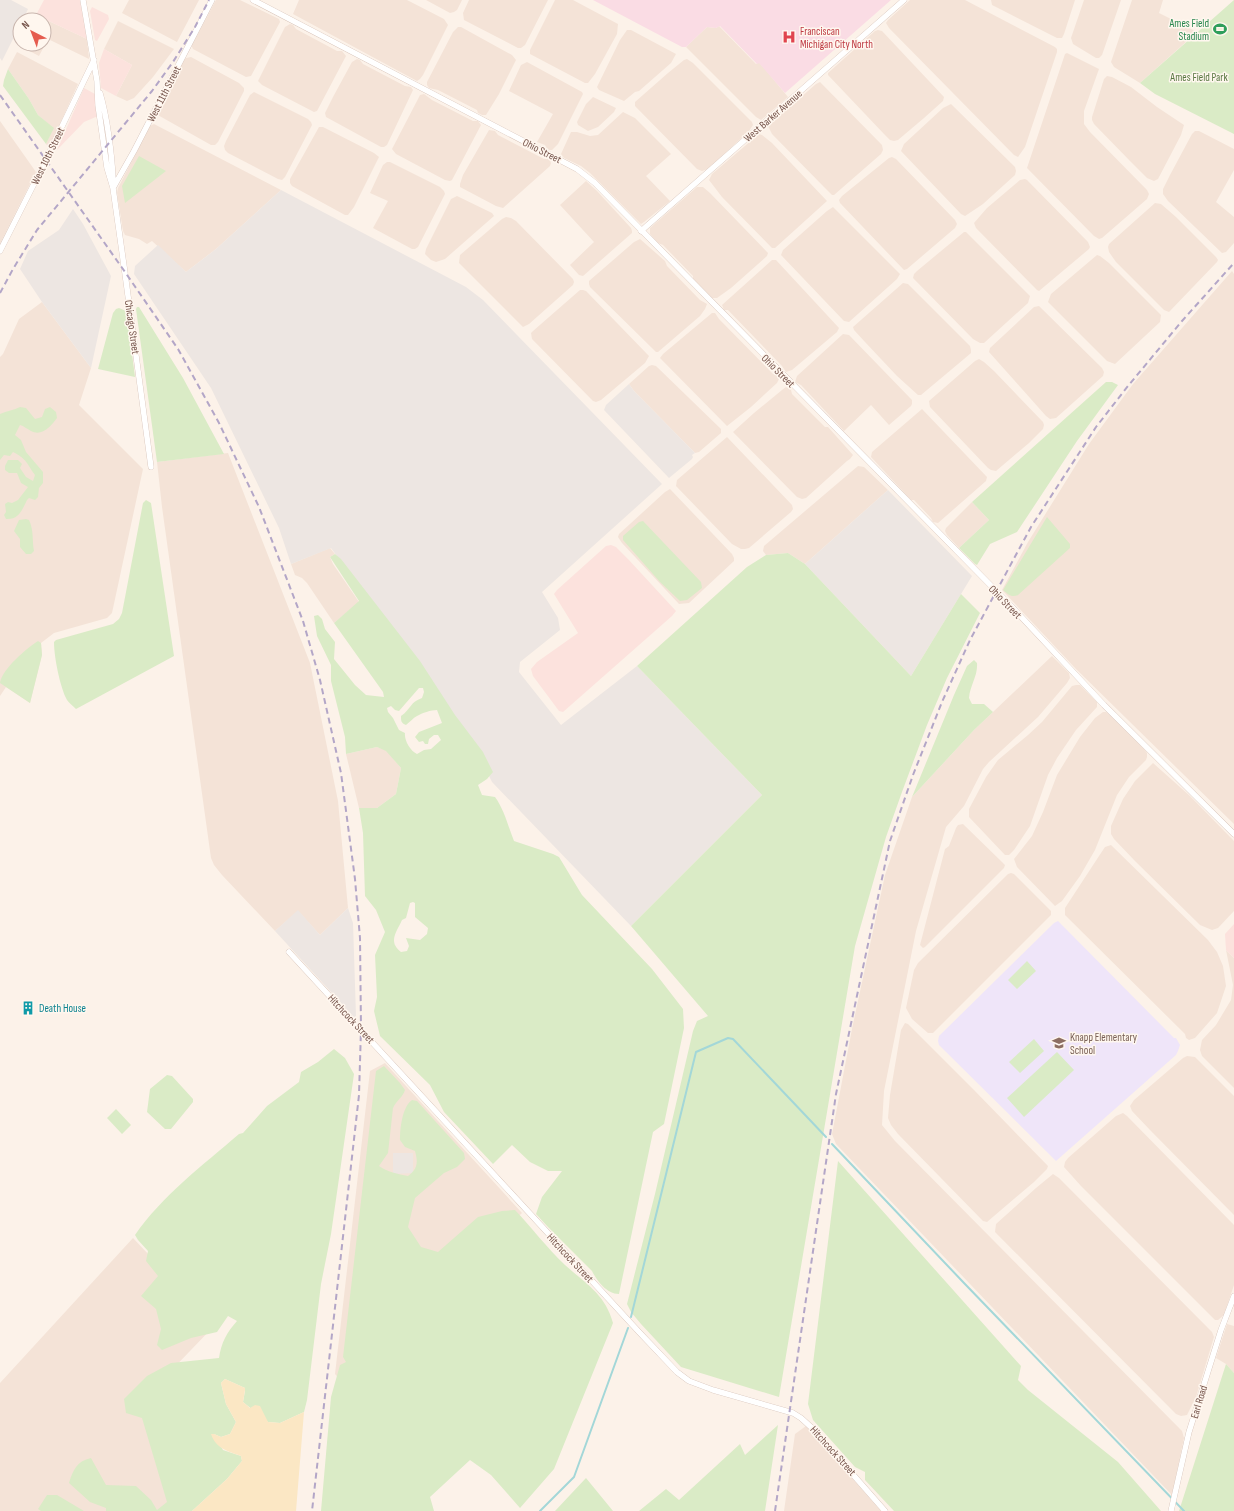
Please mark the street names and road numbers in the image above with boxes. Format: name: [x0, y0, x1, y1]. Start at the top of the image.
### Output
street label: West 11th Street: [144, 63, 184, 124]
street label: West Barker Avenue: [741, 87, 805, 145]
street label: West 10th Street: [29, 125, 68, 187]
street label: Ohio Street: [520, 136, 564, 167]
street label: Chicago Street: [122, 299, 142, 356]
street label: Ohio Street: [759, 352, 798, 391]
street label: Ohio Street: [986, 582, 1025, 622]
street label: Hitchcock Street: [325, 992, 377, 1047]
street label: Hitchcock Street: [544, 1231, 596, 1286]
street label: Earl Road: [1188, 1384, 1210, 1420]
street label: Hitchcock Street: [807, 1423, 859, 1479]

